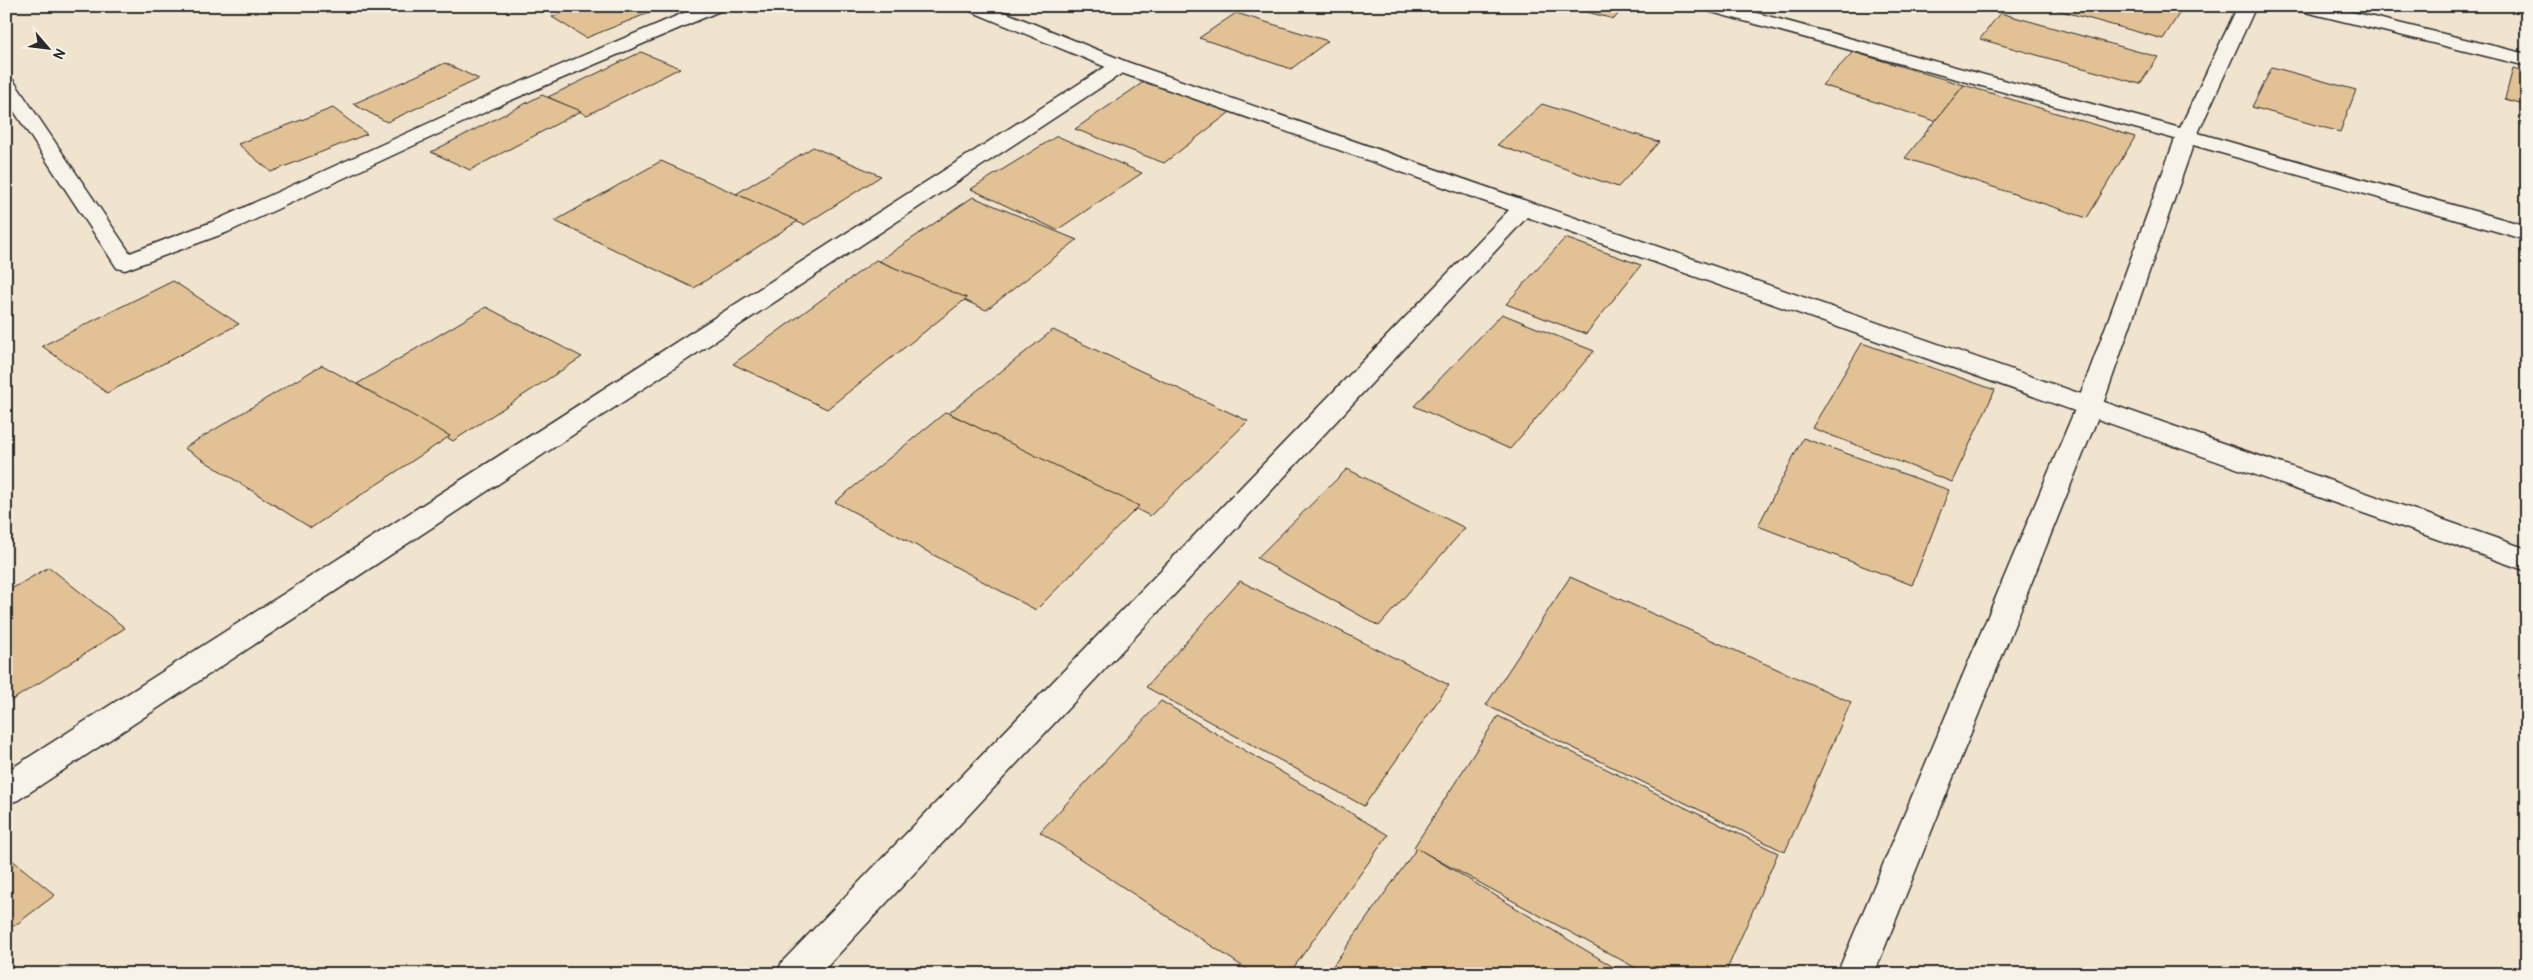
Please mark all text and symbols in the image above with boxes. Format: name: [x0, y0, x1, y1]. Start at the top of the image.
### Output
north arrow: [22, 22, 72, 72]
text: N: [49, 46, 69, 62]

